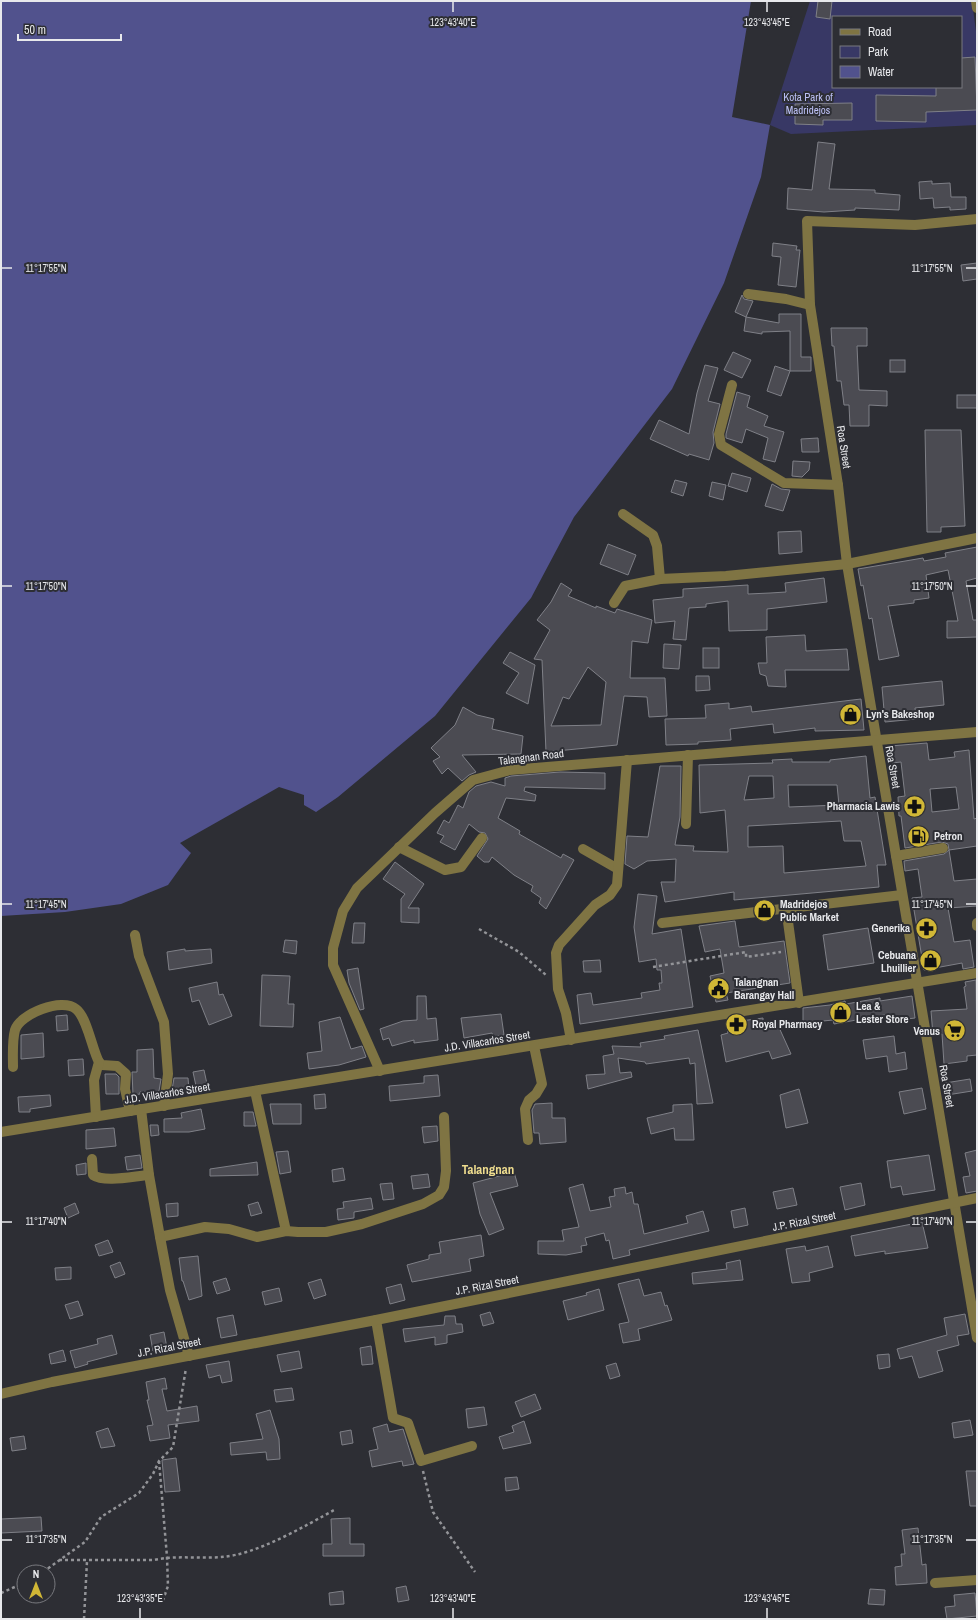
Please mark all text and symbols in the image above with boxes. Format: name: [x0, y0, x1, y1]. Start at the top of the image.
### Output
scale bar: [18, 16, 121, 42]
text: 123°43'40"E: [430, 16, 476, 29]
text: 123°43'45"E: [744, 16, 790, 29]
legend: [832, 16, 962, 88]
text: 50 m: [24, 22, 46, 38]
text: Road: [868, 24, 892, 40]
text: Park: [868, 44, 888, 60]
text: Water: [868, 64, 895, 80]
park label: Kota Park of Madridejos: [783, 90, 833, 117]
text: 11°17'55"N: [25, 262, 67, 275]
text: 11°17'55"N: [911, 262, 953, 275]
street label: Roa Street: [834, 425, 854, 470]
text: 11°17'50"N: [25, 580, 67, 593]
text: 11°17'50"N: [911, 580, 953, 593]
shop icon: Lyn's Bakeshop: [838, 701, 864, 727]
place label: Lyn's Bakeshop: [866, 707, 935, 721]
street label: Roa Street: [882, 745, 904, 790]
street label: Talangnan Road: [497, 746, 565, 768]
pharmacy icon: Pharmacia Lawis: [902, 793, 928, 819]
place label: Pharmacia Lawis: [827, 799, 900, 813]
fuel station icon: Petron: [906, 823, 932, 849]
place label: Petron: [934, 829, 963, 843]
shop icon: Madridejos Public Market: [752, 897, 778, 923]
place label: Madridejos Public Market: [780, 897, 839, 924]
text: 11°17'45"N: [25, 898, 67, 911]
text: 11°17'45"N: [911, 898, 953, 911]
pharmacy icon: Generika: [913, 915, 939, 941]
place label: Generika: [871, 921, 910, 935]
place label: Cebuana Lhuillier: [878, 948, 916, 975]
shop icon: Cebuana Lhuillier: [918, 948, 944, 974]
public building icon: Talangnan Barangay Hall: [706, 975, 732, 1001]
place label: Talangnan Barangay Hall: [734, 975, 794, 1002]
shop icon: Lea & Lester Store: [827, 999, 853, 1025]
place label: Lea & Lester Store: [856, 999, 909, 1026]
pharmacy icon: Royal Pharmacy: [723, 1011, 749, 1037]
place label: Royal Pharmacy: [752, 1017, 822, 1031]
supermarket icon: Venus: [942, 1018, 968, 1044]
place label: Venus: [914, 1024, 940, 1038]
street label: J.D. Villacarlos Street: [443, 1027, 531, 1055]
street label: Roa Street: [936, 1064, 958, 1109]
street label: J.D. Villacarlos Street: [123, 1079, 211, 1107]
district label: Talangnan: [462, 1161, 514, 1178]
street label: J.P. Rizal Street: [771, 1208, 837, 1234]
text: 11°17'40"N: [25, 1215, 67, 1228]
text: 11°17'40"N: [911, 1215, 953, 1228]
street label: J.P. Rizal Street: [454, 1272, 520, 1298]
street label: J.P. Rizal Street: [136, 1334, 202, 1360]
text: 11°17'35"N: [25, 1533, 67, 1546]
text: 11°17'35"N: [911, 1533, 953, 1546]
north arrow: [16, 1564, 56, 1604]
text: N: [33, 1567, 39, 1581]
text: 123°43'35"E: [117, 1592, 163, 1605]
text: 123°43'40"E: [430, 1592, 476, 1605]
text: 123°43'45"E: [744, 1592, 790, 1605]

